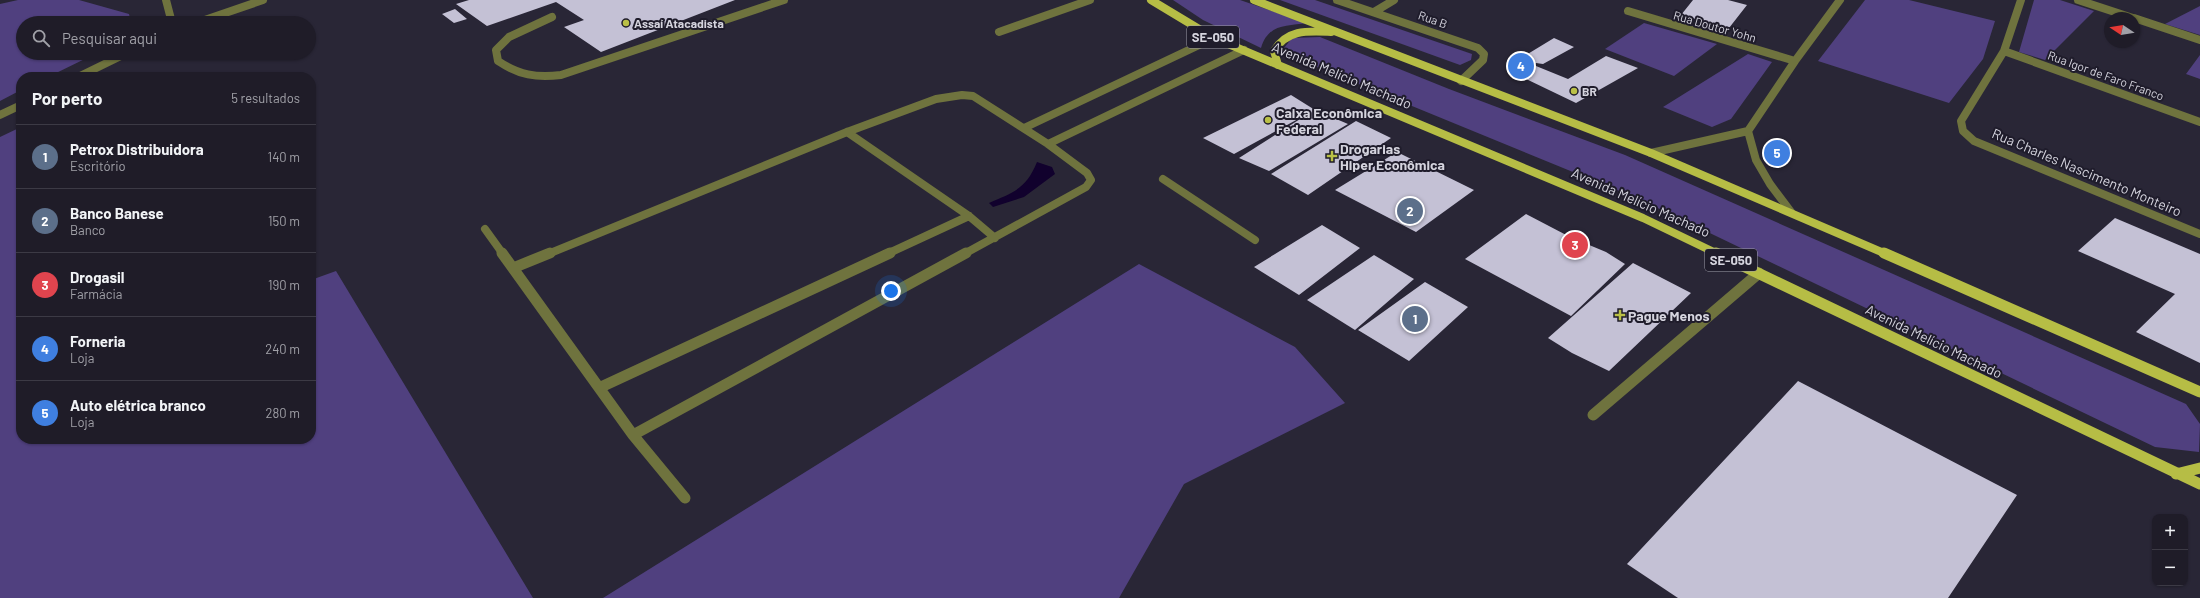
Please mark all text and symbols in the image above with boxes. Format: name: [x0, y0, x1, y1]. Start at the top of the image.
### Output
street label: Rua Doutor Yohn: [1672, 7, 1758, 45]
street label: Rua B: [1417, 8, 1449, 30]
north arrow: [2104, 12, 2140, 48]
search box: [16, 16, 316, 60]
place label: Assaí Atacadista: [634, 16, 724, 30]
marker: Assaí Atacadista: [621, 18, 631, 28]
road number: SE-050: [1187, 26, 1239, 48]
icon: search: [30, 27, 52, 49]
text: Pesquisar aqui: [62, 29, 157, 47]
street label: Avenida Melício Machado: [1270, 38, 1414, 112]
street label: Rua Igor de Faro Franco: [2046, 47, 2166, 103]
pin: 4: [1508, 51, 1534, 81]
place label: BR: [1582, 84, 1597, 98]
marker: BR: [1569, 86, 1579, 96]
text: Por perto: [32, 88, 102, 108]
text: 5 resultados: [231, 90, 300, 106]
place label: Caixa Econômica Federal: [1276, 104, 1382, 137]
marker: Caixa Econômica Federal: [1263, 115, 1273, 125]
street label: Rua Charles Nascimento Monteiro: [1990, 124, 2184, 220]
pin: 5: [1764, 138, 1790, 168]
text: Petrox Distribuidora: [70, 140, 204, 158]
place label: Drogarias Hiper Econômica: [1340, 140, 1445, 173]
text: 1: [43, 149, 47, 165]
text: 140 m: [268, 149, 300, 165]
marker: Drogarias Hiper Econômica: [1327, 151, 1337, 161]
text: Escritório: [70, 158, 126, 174]
street label: Avenida Melício Machado: [1569, 164, 1713, 240]
pin: 2: [1397, 196, 1423, 226]
text: Banco Banese: [70, 204, 164, 222]
text: 2: [41, 213, 49, 229]
text: 150 m: [268, 213, 300, 229]
text: Banco: [70, 222, 105, 238]
pin: 3: [1562, 230, 1588, 260]
road number: SE-050: [1705, 249, 1757, 271]
text: Drogasil: [70, 268, 124, 286]
text: 3: [41, 277, 49, 293]
text: 190 m: [268, 277, 300, 293]
your location: [881, 281, 901, 301]
text: Farmácia: [70, 286, 122, 302]
street label: Avenida Melício Machado: [1863, 300, 2005, 382]
pin: 1: [1402, 304, 1428, 334]
place label: Pague Menos: [1628, 307, 1710, 324]
marker: Pague Menos: [1615, 310, 1625, 320]
text: Forneria: [70, 332, 125, 350]
text: 4: [41, 341, 49, 357]
text: 240 m: [265, 341, 300, 357]
text: Loja: [70, 350, 94, 366]
text: Auto elétrica branco: [70, 396, 206, 414]
text: 5: [41, 405, 49, 421]
text: 280 m: [266, 405, 300, 421]
text: Loja: [70, 414, 94, 430]
map controls: [2152, 514, 2188, 586]
button: +: [2152, 514, 2188, 550]
button: −: [2152, 550, 2188, 586]

